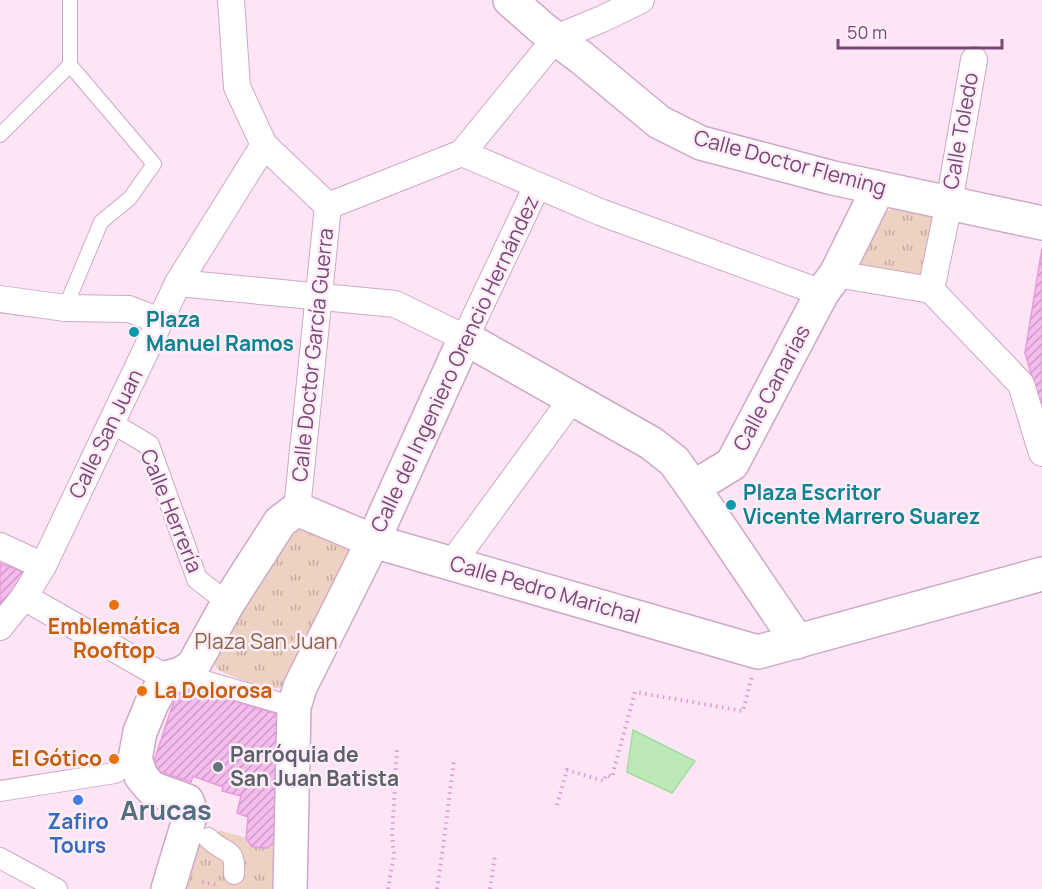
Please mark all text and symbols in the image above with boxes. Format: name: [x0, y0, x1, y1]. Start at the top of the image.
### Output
scale bar: [838, 12, 1002, 50]
text: 50 m: [847, 20, 887, 44]
street label: Calle Toledo: [936, 70, 984, 192]
street label: Calle Doctor Fleming: [691, 123, 890, 201]
street label: Calle del Ingeniero Orencio Hernández: [364, 191, 545, 537]
street label: Calle Doctor García Guerra: [285, 227, 339, 483]
place label: Plaza Manuel Ramos: [146, 305, 294, 357]
street label: Calle Canarias: [726, 320, 816, 455]
marker: Plaza Manuel Ramos: [127, 325, 141, 339]
street label: Calle San Juan: [62, 364, 149, 503]
street label: Calle Herrería: [134, 445, 209, 577]
place label: Plaza Escritor Vicente Marrero Suarez: [743, 478, 980, 530]
marker: Plaza Escritor Vicente Marrero Suarez: [724, 498, 738, 512]
street label: Calle Pedro Marichal: [447, 548, 644, 630]
marker: Emblemática Rooftop: [107, 598, 121, 612]
place label: Emblemática Rooftop: [48, 612, 180, 664]
park label: Plaza San Juan: [194, 627, 338, 655]
place label: La Dolorosa: [154, 676, 272, 704]
marker: La Dolorosa: [135, 684, 149, 698]
place label: Parróquia de San Juan Batista: [230, 740, 399, 792]
place label: El Gótico: [12, 744, 102, 772]
marker: El Gótico: [107, 752, 121, 766]
marker: Parróquia de San Juan Batista: [211, 760, 225, 774]
district label: Arucas: [120, 791, 212, 828]
marker: Zafiro Tours: [71, 793, 85, 807]
place label: Zafiro Tours: [47, 807, 109, 859]

